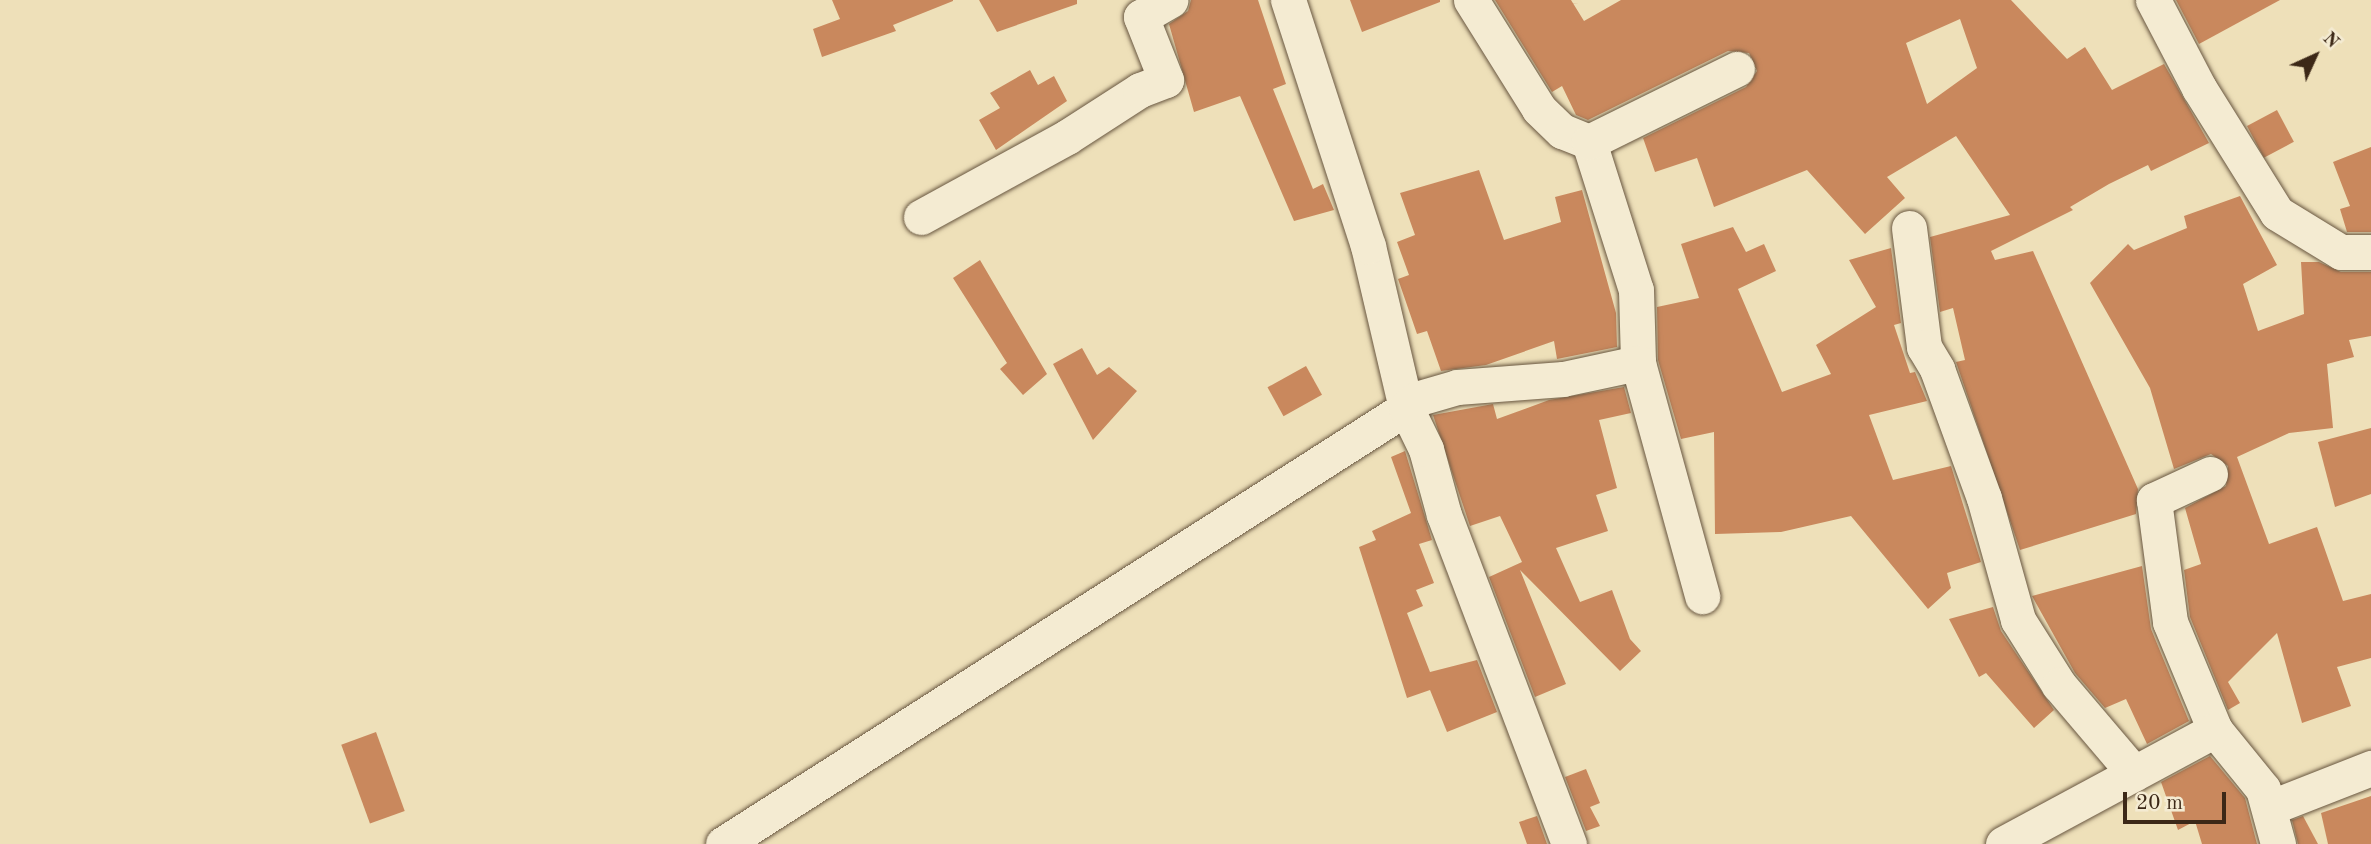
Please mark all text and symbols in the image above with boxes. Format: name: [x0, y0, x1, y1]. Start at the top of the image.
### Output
north arrow: [2280, 21, 2350, 91]
text: N: [2318, 29, 2342, 53]
scale bar: [2126, 778, 2229, 822]
text: 20 m: [2136, 793, 2183, 814]

